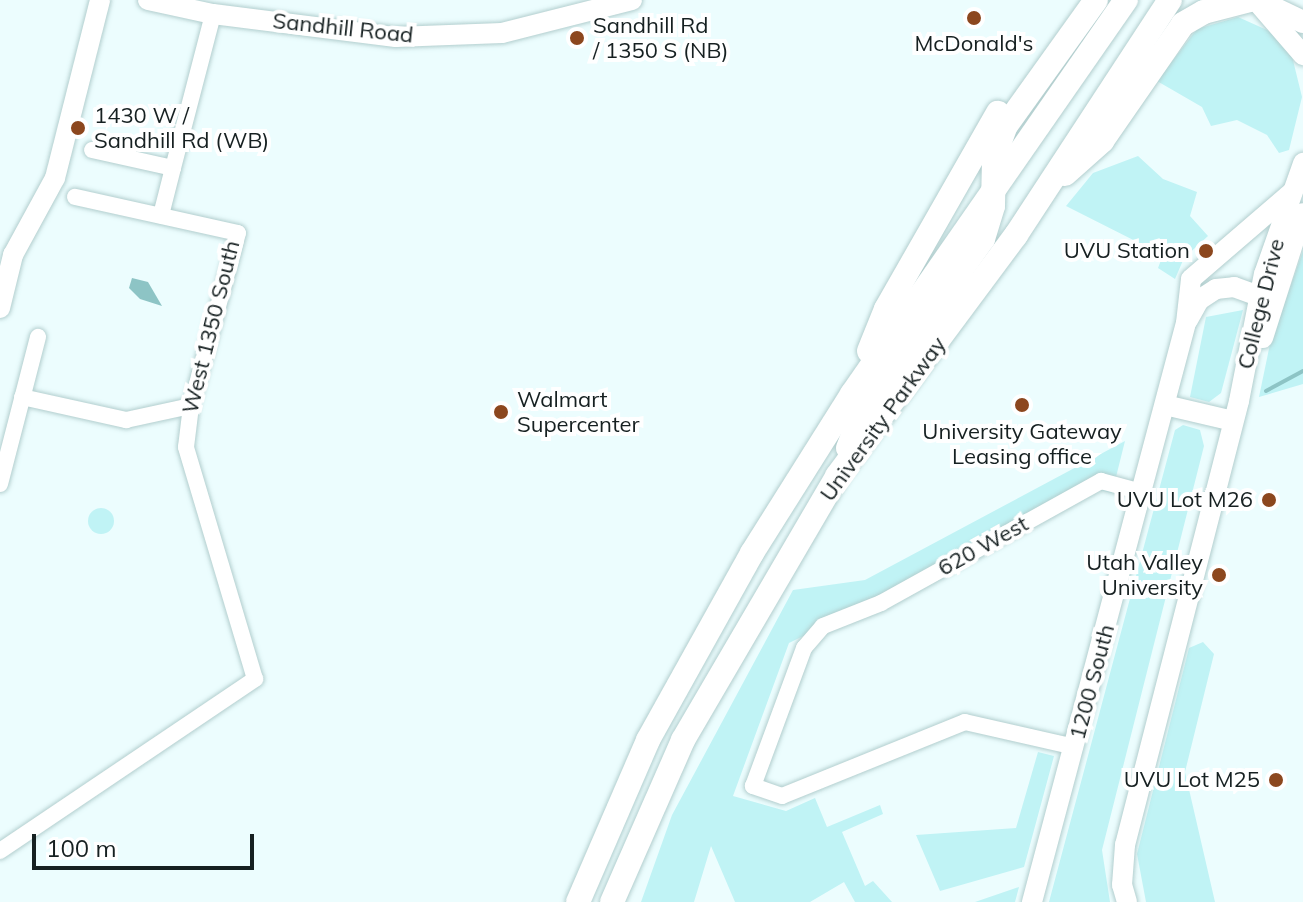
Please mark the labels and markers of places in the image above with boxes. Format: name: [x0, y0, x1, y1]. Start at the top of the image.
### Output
marker: McDonald's: [965, 9, 983, 27]
place label: Sandhill Rd / 1350 S (NB): [593, 12, 728, 64]
marker: Sandhill Rd / 1350 S (NB): [568, 29, 586, 47]
place label: McDonald's: [914, 31, 1034, 57]
place label: 1430 W / Sandhill Rd (WB): [94, 102, 269, 154]
marker: 1430 W / Sandhill Rd (WB): [69, 119, 87, 137]
place label: UVU Station: [1064, 238, 1190, 264]
marker: UVU Station: [1197, 242, 1215, 260]
place label: Walmart Supercenter: [517, 386, 639, 438]
marker: University Gateway Leasing office: [1013, 396, 1031, 414]
marker: Walmart Supercenter: [492, 403, 510, 421]
place label: University Gateway Leasing office: [922, 418, 1122, 470]
place label: UVU Lot M26: [1117, 487, 1253, 513]
marker: UVU Lot M26: [1260, 491, 1278, 509]
place label: Utah Valley University: [1086, 549, 1203, 600]
marker: Utah Valley University: [1210, 566, 1228, 584]
place label: UVU Lot M25: [1124, 767, 1260, 793]
marker: UVU Lot M25: [1267, 771, 1285, 789]

